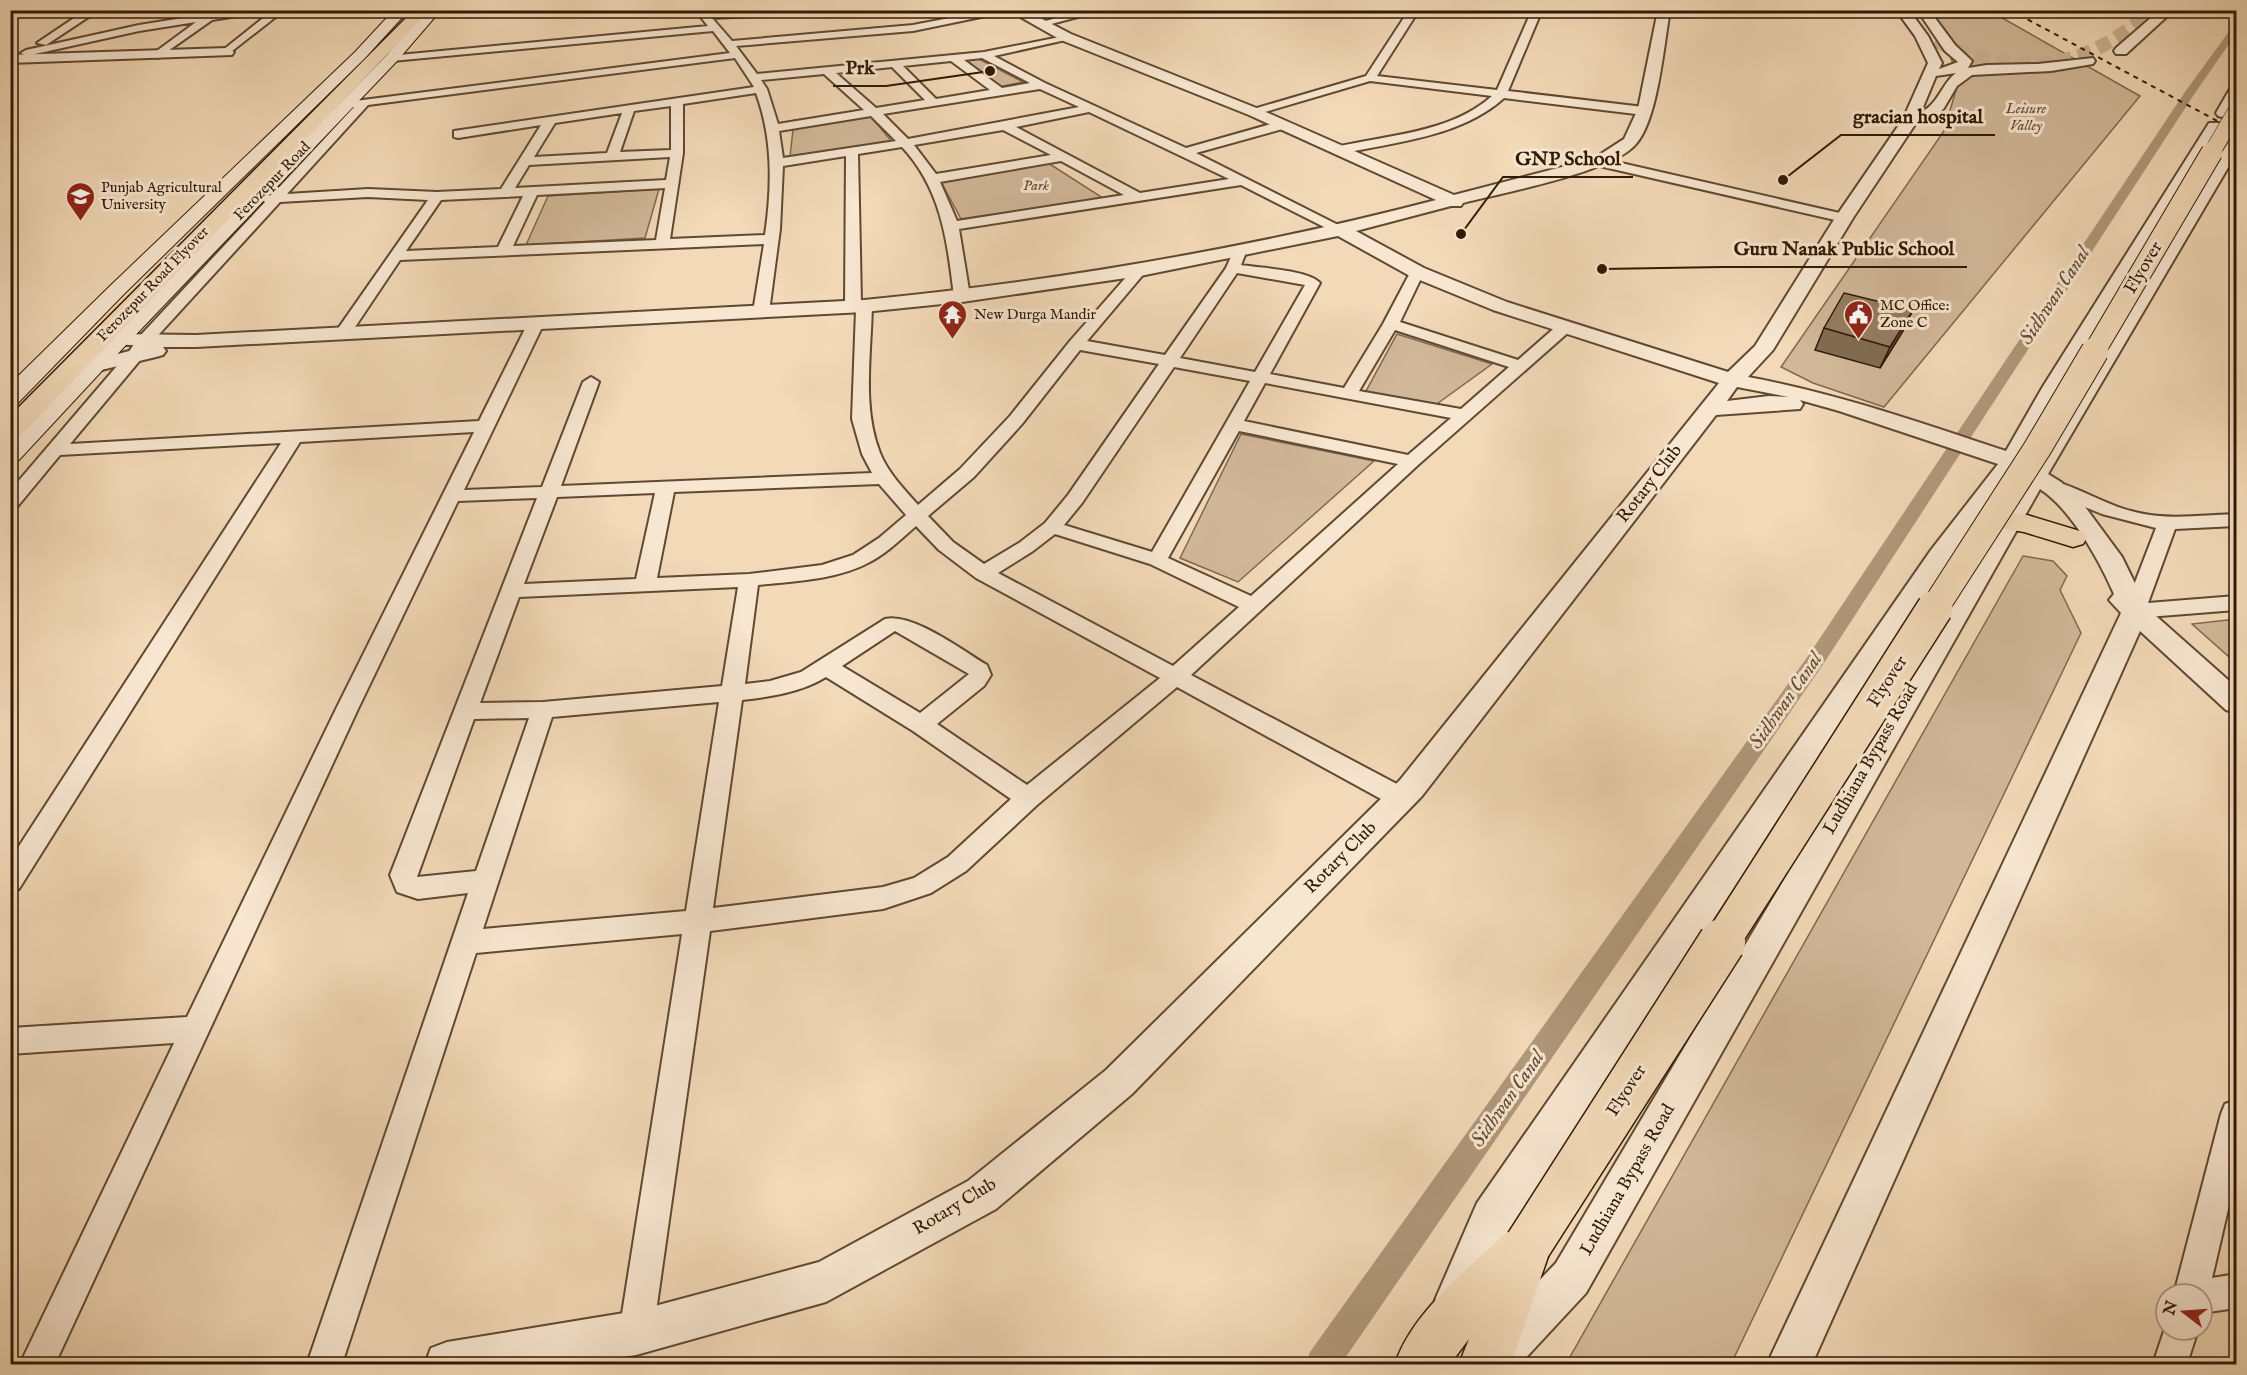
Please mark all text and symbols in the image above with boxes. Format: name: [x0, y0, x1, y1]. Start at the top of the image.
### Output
callout: Prk: [833, 48, 886, 86]
text: Prk: [845, 56, 876, 81]
callout: gracian hospital: [1841, 97, 1995, 135]
park label: Leisure Valley: [2005, 99, 2046, 135]
text: gracian hospital: [1853, 105, 1983, 130]
street label: Ferozepur Road: [230, 137, 315, 224]
callout: GNP School: [1503, 139, 1633, 177]
text: GNP School: [1515, 147, 1621, 172]
park label: Park: [1023, 176, 1049, 195]
place label: Punjab Agricultural University: [101, 178, 223, 214]
school or university icon: Punjab Agricultural University: [64, 180, 96, 222]
street label: Ferozepur Road Flyover: [93, 222, 213, 346]
callout: Guru Nanak Public School: [1722, 229, 1967, 267]
text: Guru Nanak Public School: [1734, 237, 1955, 262]
street label: Flyover: [2119, 237, 2169, 298]
water label: Sidhwan Canal: [2014, 240, 2097, 350]
place label: MC Office: Zone C: [1880, 296, 1949, 332]
temple icon: New Durga Mandir: [937, 298, 969, 340]
public building icon: MC Office: Zone C: [1843, 298, 1875, 340]
place label: New Durga Mandir: [974, 305, 1096, 324]
street label: Rotary Club: [1612, 440, 1688, 528]
water label: Sidhwan Canal: [1744, 646, 1830, 754]
street label: Flyover: [1863, 652, 1913, 712]
street label: Ludhiana Bypass Road: [1818, 679, 1924, 839]
street label: Rotary Club: [1300, 817, 1382, 899]
water label: Sidhwan Canal: [1466, 1044, 1552, 1152]
street label: Flyover: [1602, 1061, 1652, 1121]
street label: Ludhiana Bypass Road: [1575, 1100, 1681, 1260]
street label: Rotary Club: [909, 1173, 1001, 1241]
north arrow: [2154, 1282, 2214, 1342]
text: N: [2160, 1299, 2183, 1319]

